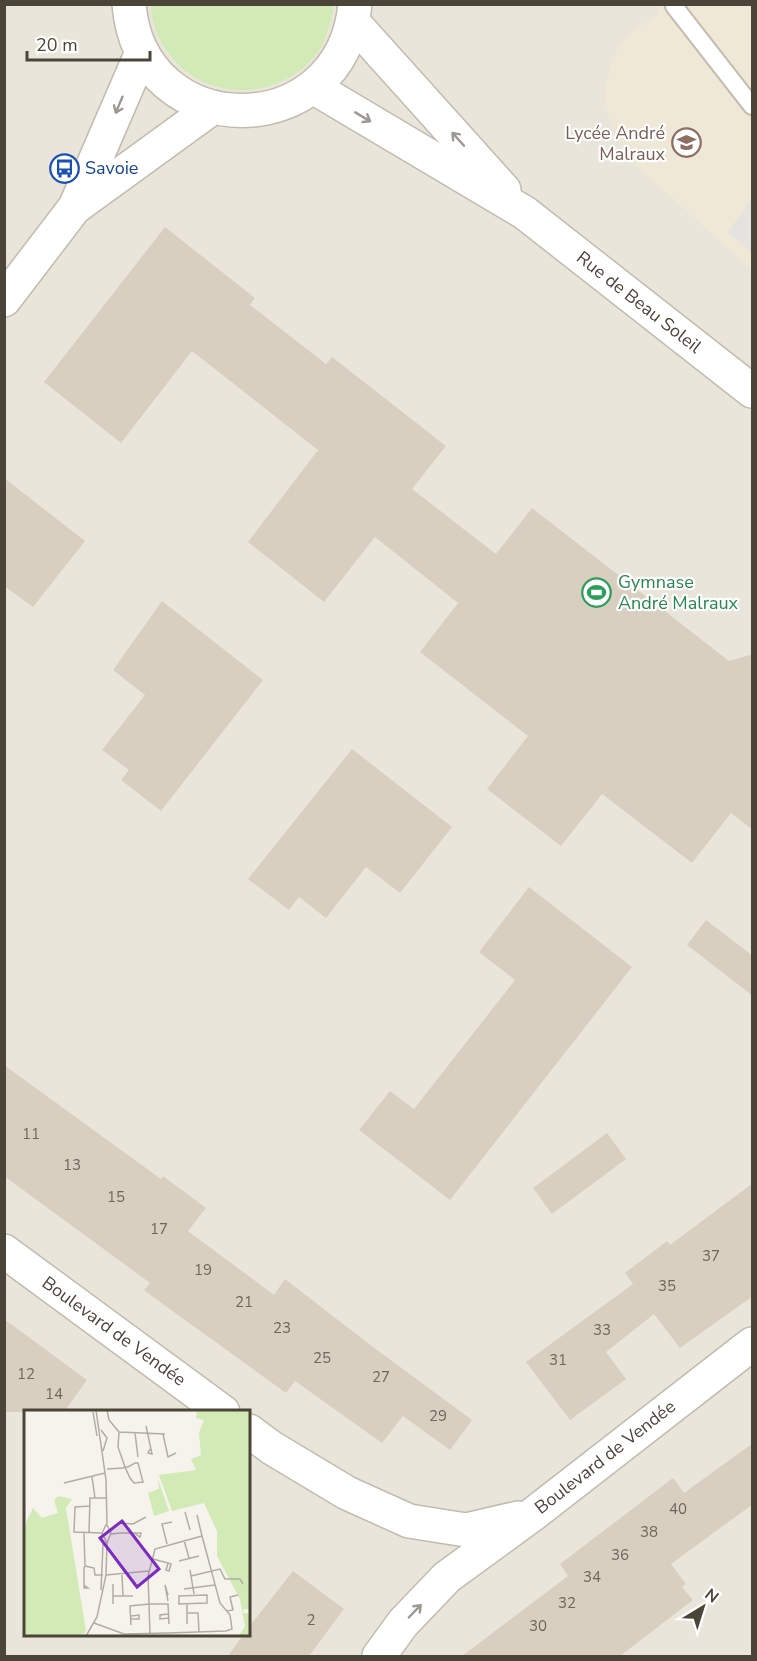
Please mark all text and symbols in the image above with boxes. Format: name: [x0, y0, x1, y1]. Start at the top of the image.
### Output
scale bar: [27, 24, 150, 62]
text: 20 m: [36, 33, 78, 57]
one-way arrow: [113, 96, 124, 114]
one-way arrow: [354, 111, 371, 123]
place label: Lycée André Malraux: [565, 121, 666, 166]
school or university icon: Lycée André Malraux: [670, 127, 702, 159]
one-way arrow: [451, 132, 465, 147]
bus stop icon: Savoie: [48, 152, 80, 184]
place label: Savoie: [85, 156, 138, 180]
street label: Rue de Beau Soleil: [572, 246, 707, 359]
place label: Gymnase André Malraux: [618, 570, 739, 615]
sports icon: Gymnase André Malraux: [581, 576, 613, 608]
house number: 11: [22, 1124, 40, 1144]
house number: 13: [63, 1155, 81, 1175]
house number: 15: [107, 1187, 125, 1207]
house number: 17: [150, 1219, 168, 1239]
house number: 37: [702, 1246, 720, 1266]
house number: 19: [194, 1260, 212, 1280]
street label: Boulevard de Vendée: [37, 1271, 191, 1391]
house number: 35: [658, 1276, 676, 1296]
house number: 21: [235, 1292, 253, 1312]
house number: 23: [273, 1318, 291, 1338]
house number: 33: [593, 1320, 611, 1340]
house number: 25: [313, 1348, 331, 1368]
house number: 31: [549, 1350, 567, 1370]
house number: 12: [17, 1364, 35, 1384]
house number: 27: [372, 1367, 390, 1387]
house number: 14: [45, 1384, 63, 1404]
street label: Boulevard de Vendée: [530, 1394, 680, 1520]
house number: 29: [429, 1406, 447, 1426]
inset map: [24, 1410, 250, 1637]
house number: 40: [669, 1499, 687, 1519]
house number: 38: [640, 1522, 658, 1542]
house number: 36: [611, 1545, 629, 1565]
house number: 34: [583, 1567, 601, 1587]
north arrow: [673, 1577, 733, 1637]
text: N: [700, 1584, 723, 1608]
house number: 32: [558, 1593, 576, 1613]
one-way arrow: [408, 1603, 423, 1618]
house number: 2: [306, 1610, 316, 1630]
house number: 30: [529, 1616, 547, 1636]

